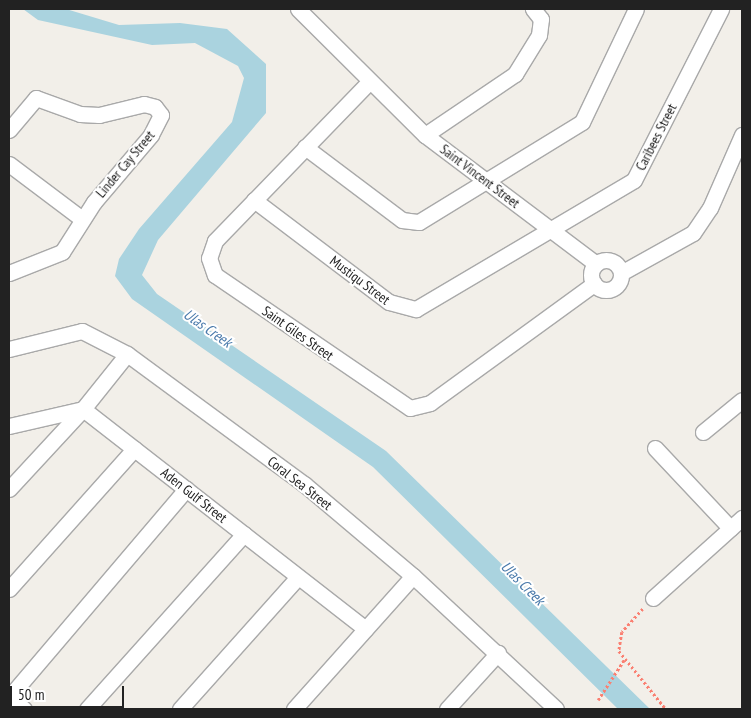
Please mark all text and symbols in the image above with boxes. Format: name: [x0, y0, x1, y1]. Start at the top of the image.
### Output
street label: Caribees Street: [632, 101, 680, 173]
street label: Linder Cay Street: [92, 127, 158, 201]
street label: Saint Vincent Street: [437, 140, 523, 212]
street label: Mustiqu Street: [327, 252, 393, 308]
street label: Saint Giles Street: [259, 302, 337, 364]
water label: Ulas Creek: [181, 305, 235, 351]
street label: Coral Sea Street: [264, 453, 336, 513]
street label: Aden Gulf Street: [158, 464, 230, 526]
water label: Ulas Creek: [497, 557, 549, 609]
scale bar: [12, 676, 126, 708]
text: 50 m: [18, 685, 44, 704]

